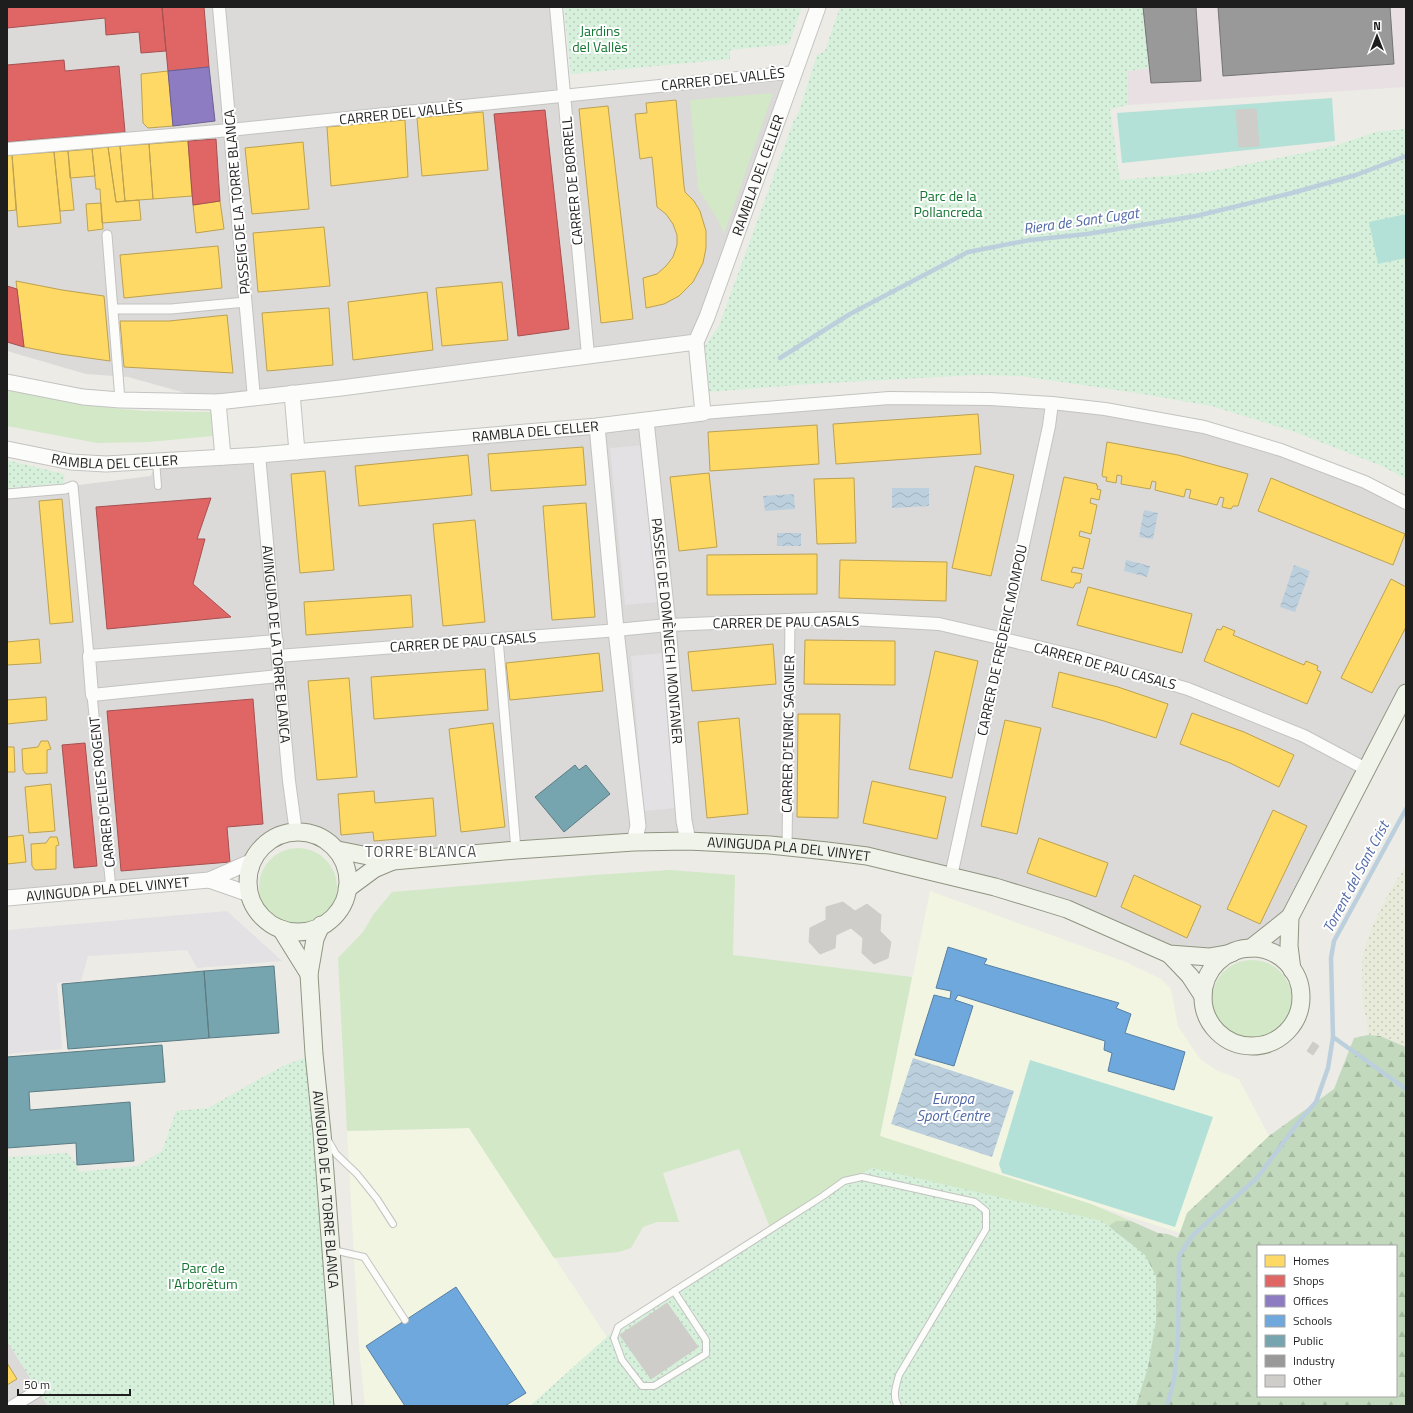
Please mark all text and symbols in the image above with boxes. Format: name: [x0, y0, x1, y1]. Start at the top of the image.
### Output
north arrow: [1357, 16, 1397, 56]
text: N: [1373, 18, 1381, 34]
park label: Jardins del Vallès: [572, 20, 628, 57]
street label: CARRER DEL VALLÈS: [660, 62, 786, 95]
street label: CARRER DEL VALLÈS: [338, 96, 464, 129]
street label: PASSEIG DE LA TORRE BLANCA: [218, 108, 255, 295]
street label: RAMBLA DEL CELLER: [726, 112, 789, 238]
street label: CARRER DE BORRELL: [555, 116, 588, 246]
park label: Parc de la Pollancreda: [914, 185, 982, 222]
water label: Riera de Sant Cugat: [1022, 201, 1142, 240]
street label: RAMBLA DEL CELLER: [471, 415, 600, 447]
street label: RAMBLA DEL CELLER: [49, 447, 179, 474]
street label: PASSEIG DE DOMÈNECH I MONTANER: [647, 517, 689, 745]
street label: CARRER DE FREDERIC MOMPOU: [971, 542, 1032, 737]
street label: AVINGUDA DE LA TORRE BLANCA: [257, 544, 297, 745]
street label: CARRER DE PAU CASALS: [712, 610, 859, 633]
street label: CARRER DE PAU CASALS: [389, 626, 537, 657]
street label: CARRER DE PAU CASALS: [1032, 636, 1179, 695]
street label: CARRER D'ENRIC SAGNIER: [776, 655, 799, 813]
street label: CARRER D'ELIES ROGENT: [83, 715, 120, 869]
water label: Torrent del Sant Crist: [1317, 815, 1396, 936]
street label: AVINGUDA PLA DEL VINYET: [707, 831, 872, 866]
district label: TORRE BLANCA: [365, 840, 477, 863]
street label: AVINGUDA PLA DEL VINYET: [25, 871, 191, 906]
water label: Europa Sport Centre: [916, 1087, 991, 1127]
street label: AVINGUDA DE LA TORRE BLANCA: [308, 1089, 345, 1290]
legend: [1257, 1245, 1397, 1397]
text: Homes: [1293, 1251, 1329, 1270]
park label: Parc de l'Arborètum: [168, 1257, 238, 1294]
text: Shops: [1293, 1271, 1325, 1290]
text: Offices: [1293, 1291, 1329, 1310]
text: Schools: [1293, 1311, 1333, 1330]
text: Public: [1293, 1331, 1323, 1350]
text: Industry: [1293, 1351, 1335, 1370]
scale bar: [18, 1371, 130, 1397]
text: Other: [1293, 1371, 1322, 1390]
text: 50 m: [24, 1375, 50, 1394]

